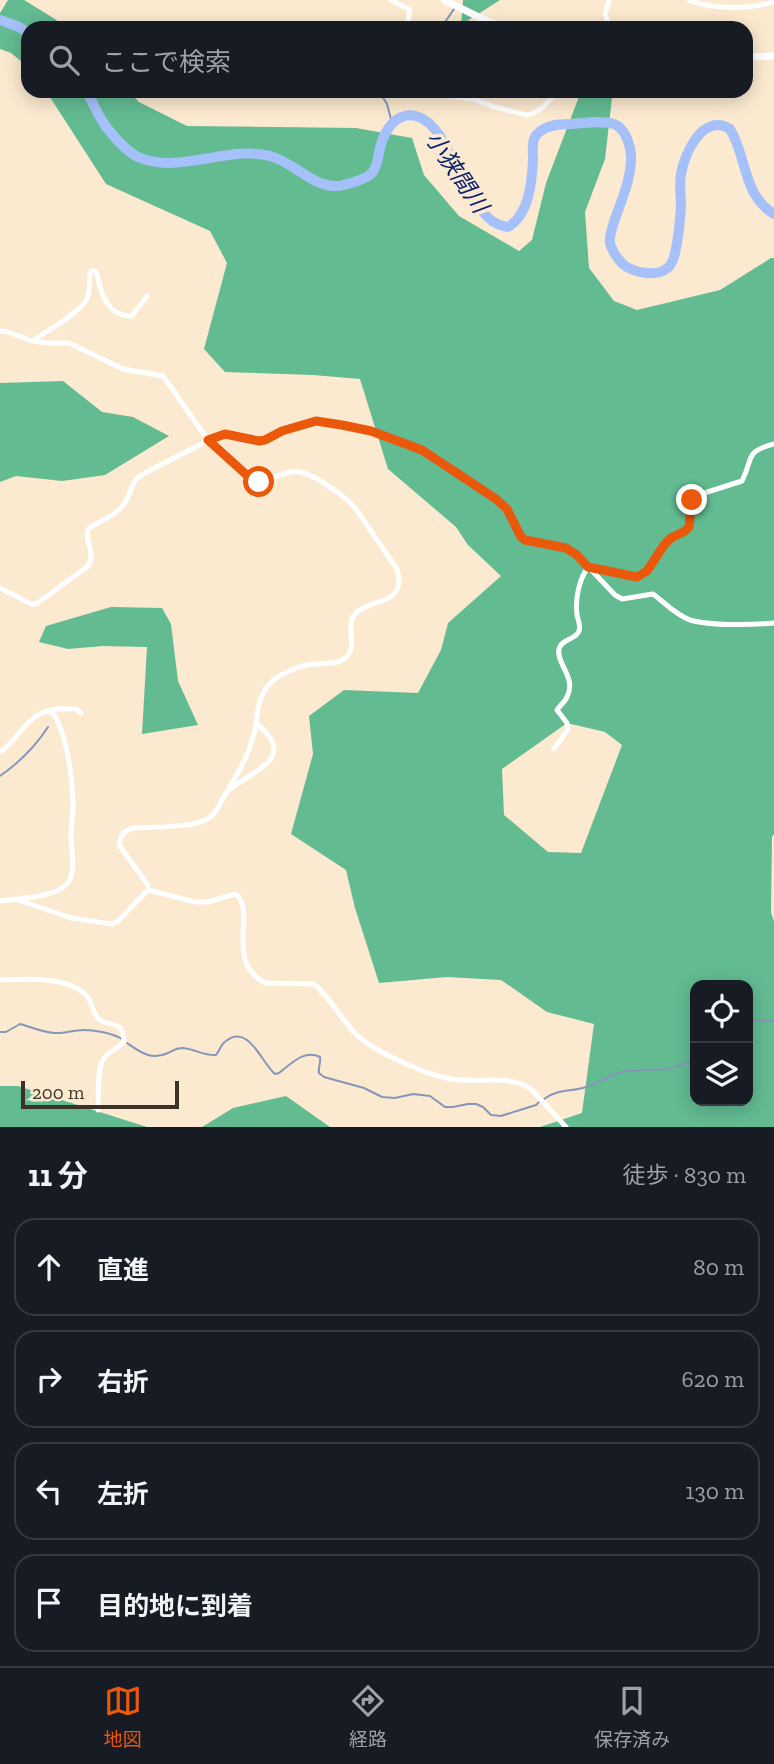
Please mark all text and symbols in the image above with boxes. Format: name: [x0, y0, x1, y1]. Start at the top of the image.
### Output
search box: [21, 21, 753, 98]
icon: search: [45, 41, 83, 79]
text: ここで検索: [101, 46, 231, 78]
water label: 小狭間川: [420, 126, 496, 220]
route start: [243, 466, 274, 497]
route end: [676, 484, 707, 515]
map controls: [690, 980, 753, 1106]
button: locate: [690, 980, 753, 1043]
button: layers: [690, 1043, 753, 1106]
scale bar: [21, 1078, 178, 1110]
text: 200 m: [32, 1081, 84, 1104]
text: 11 分: [28, 1158, 88, 1194]
text: 徒歩 · 830 m: [623, 1161, 746, 1189]
icon: ahead: [30, 1248, 68, 1286]
text: 80 m: [693, 1253, 744, 1281]
text: 直進: [97, 1254, 149, 1286]
icon: right: [30, 1360, 68, 1398]
text: 620 m: [682, 1365, 744, 1393]
text: 右折: [97, 1366, 149, 1398]
icon: left: [30, 1472, 68, 1510]
text: 130 m: [686, 1477, 744, 1505]
text: 左折: [97, 1478, 149, 1510]
icon: arrive: [30, 1584, 68, 1622]
text: 目的地に到着: [97, 1590, 253, 1622]
tab: 地図: [104, 1682, 142, 1751]
tab: 経路: [349, 1682, 387, 1751]
tab: 保存済み: [594, 1682, 670, 1751]

